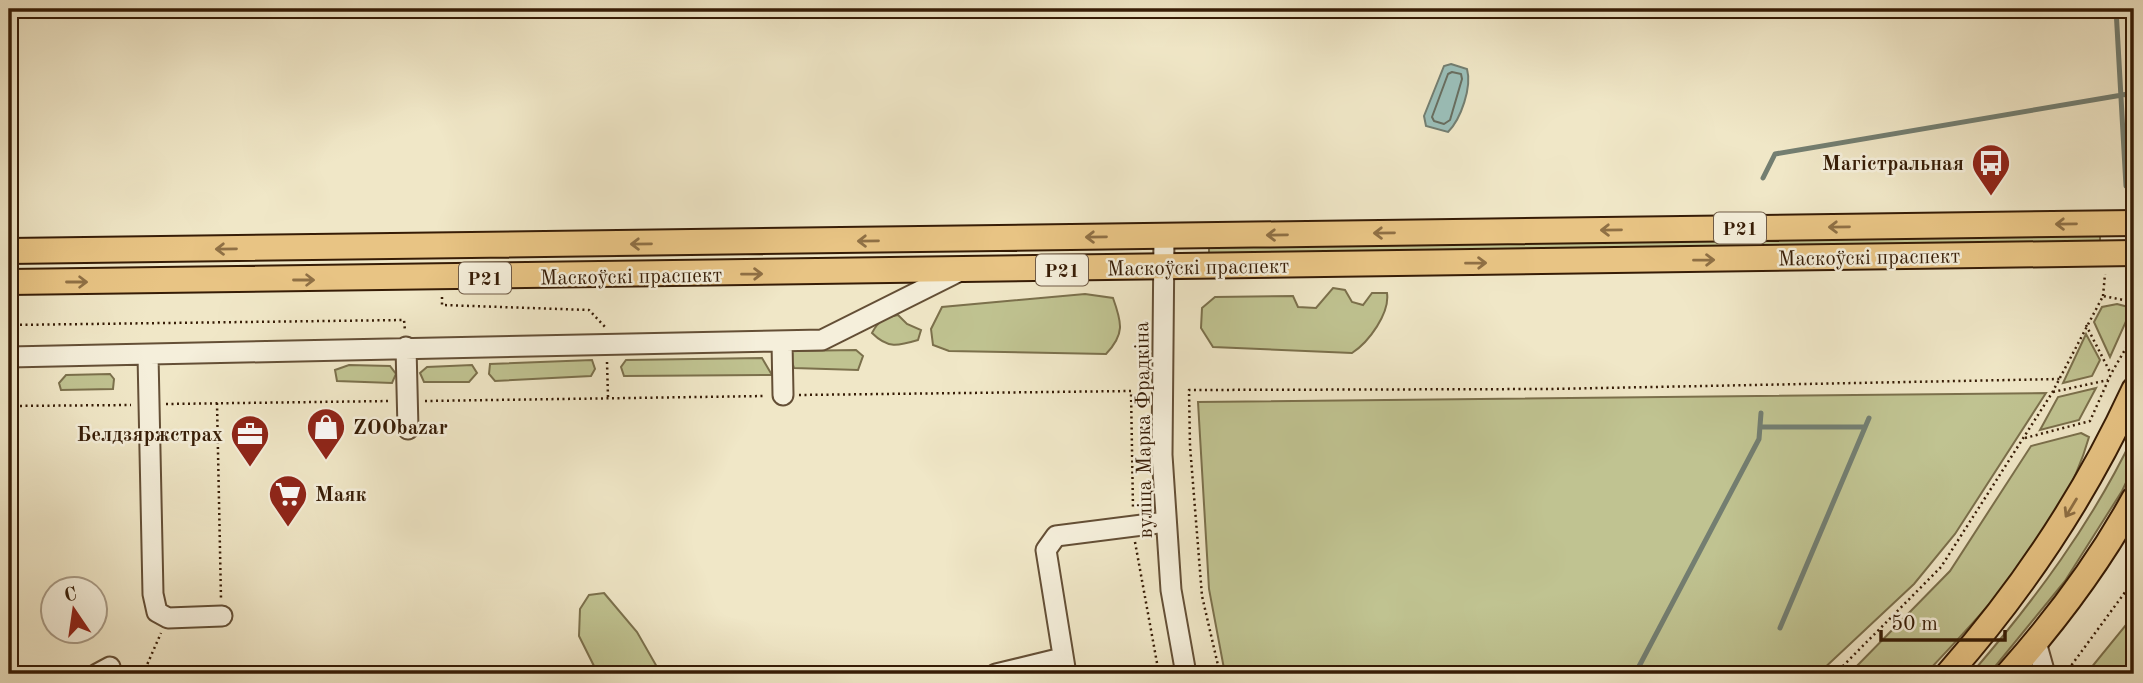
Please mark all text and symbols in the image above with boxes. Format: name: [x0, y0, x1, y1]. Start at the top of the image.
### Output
bus stop icon: Магістральная: [1970, 142, 2012, 197]
place label: Магістральная: [1822, 154, 1964, 175]
road number: Р21: [1714, 212, 1766, 244]
one-way arrow: [2055, 217, 2078, 230]
one-way arrow: [1827, 220, 1850, 234]
one-way arrow: [1600, 223, 1623, 237]
one-way arrow: [1372, 226, 1395, 240]
one-way arrow: [1266, 228, 1289, 242]
one-way arrow: [1085, 230, 1108, 244]
one-way arrow: [857, 234, 880, 247]
one-way arrow: [630, 237, 653, 251]
one-way arrow: [215, 242, 238, 256]
street label: Маскоўскі праспект: [1778, 246, 1961, 271]
one-way arrow: [1692, 253, 1715, 267]
road number: Р21: [1036, 254, 1088, 286]
street label: Маскоўскі праспект: [1107, 256, 1290, 281]
one-way arrow: [1464, 256, 1487, 270]
road number: Р21: [459, 262, 511, 294]
street label: Маскоўскі праспект: [540, 265, 723, 290]
one-way arrow: [741, 267, 764, 280]
one-way arrow: [293, 273, 316, 287]
one-way arrow: [65, 275, 88, 289]
street label: вуліца Марка Фрадкіна: [1132, 321, 1157, 539]
shop icon: ZOObazar: [305, 406, 347, 461]
office icon: Белдзяржстрах: [229, 413, 271, 468]
place label: ZOObazar: [353, 418, 448, 439]
place label: Белдзяржстрах: [77, 425, 223, 446]
supermarket icon: Маяк: [267, 473, 309, 528]
place label: Маяк: [315, 485, 367, 506]
one-way arrow: [2064, 498, 2078, 518]
north arrow: [38, 574, 108, 644]
text: С: [62, 585, 79, 607]
scale bar: [1881, 599, 2005, 643]
text: 50 m: [1891, 614, 1938, 635]

